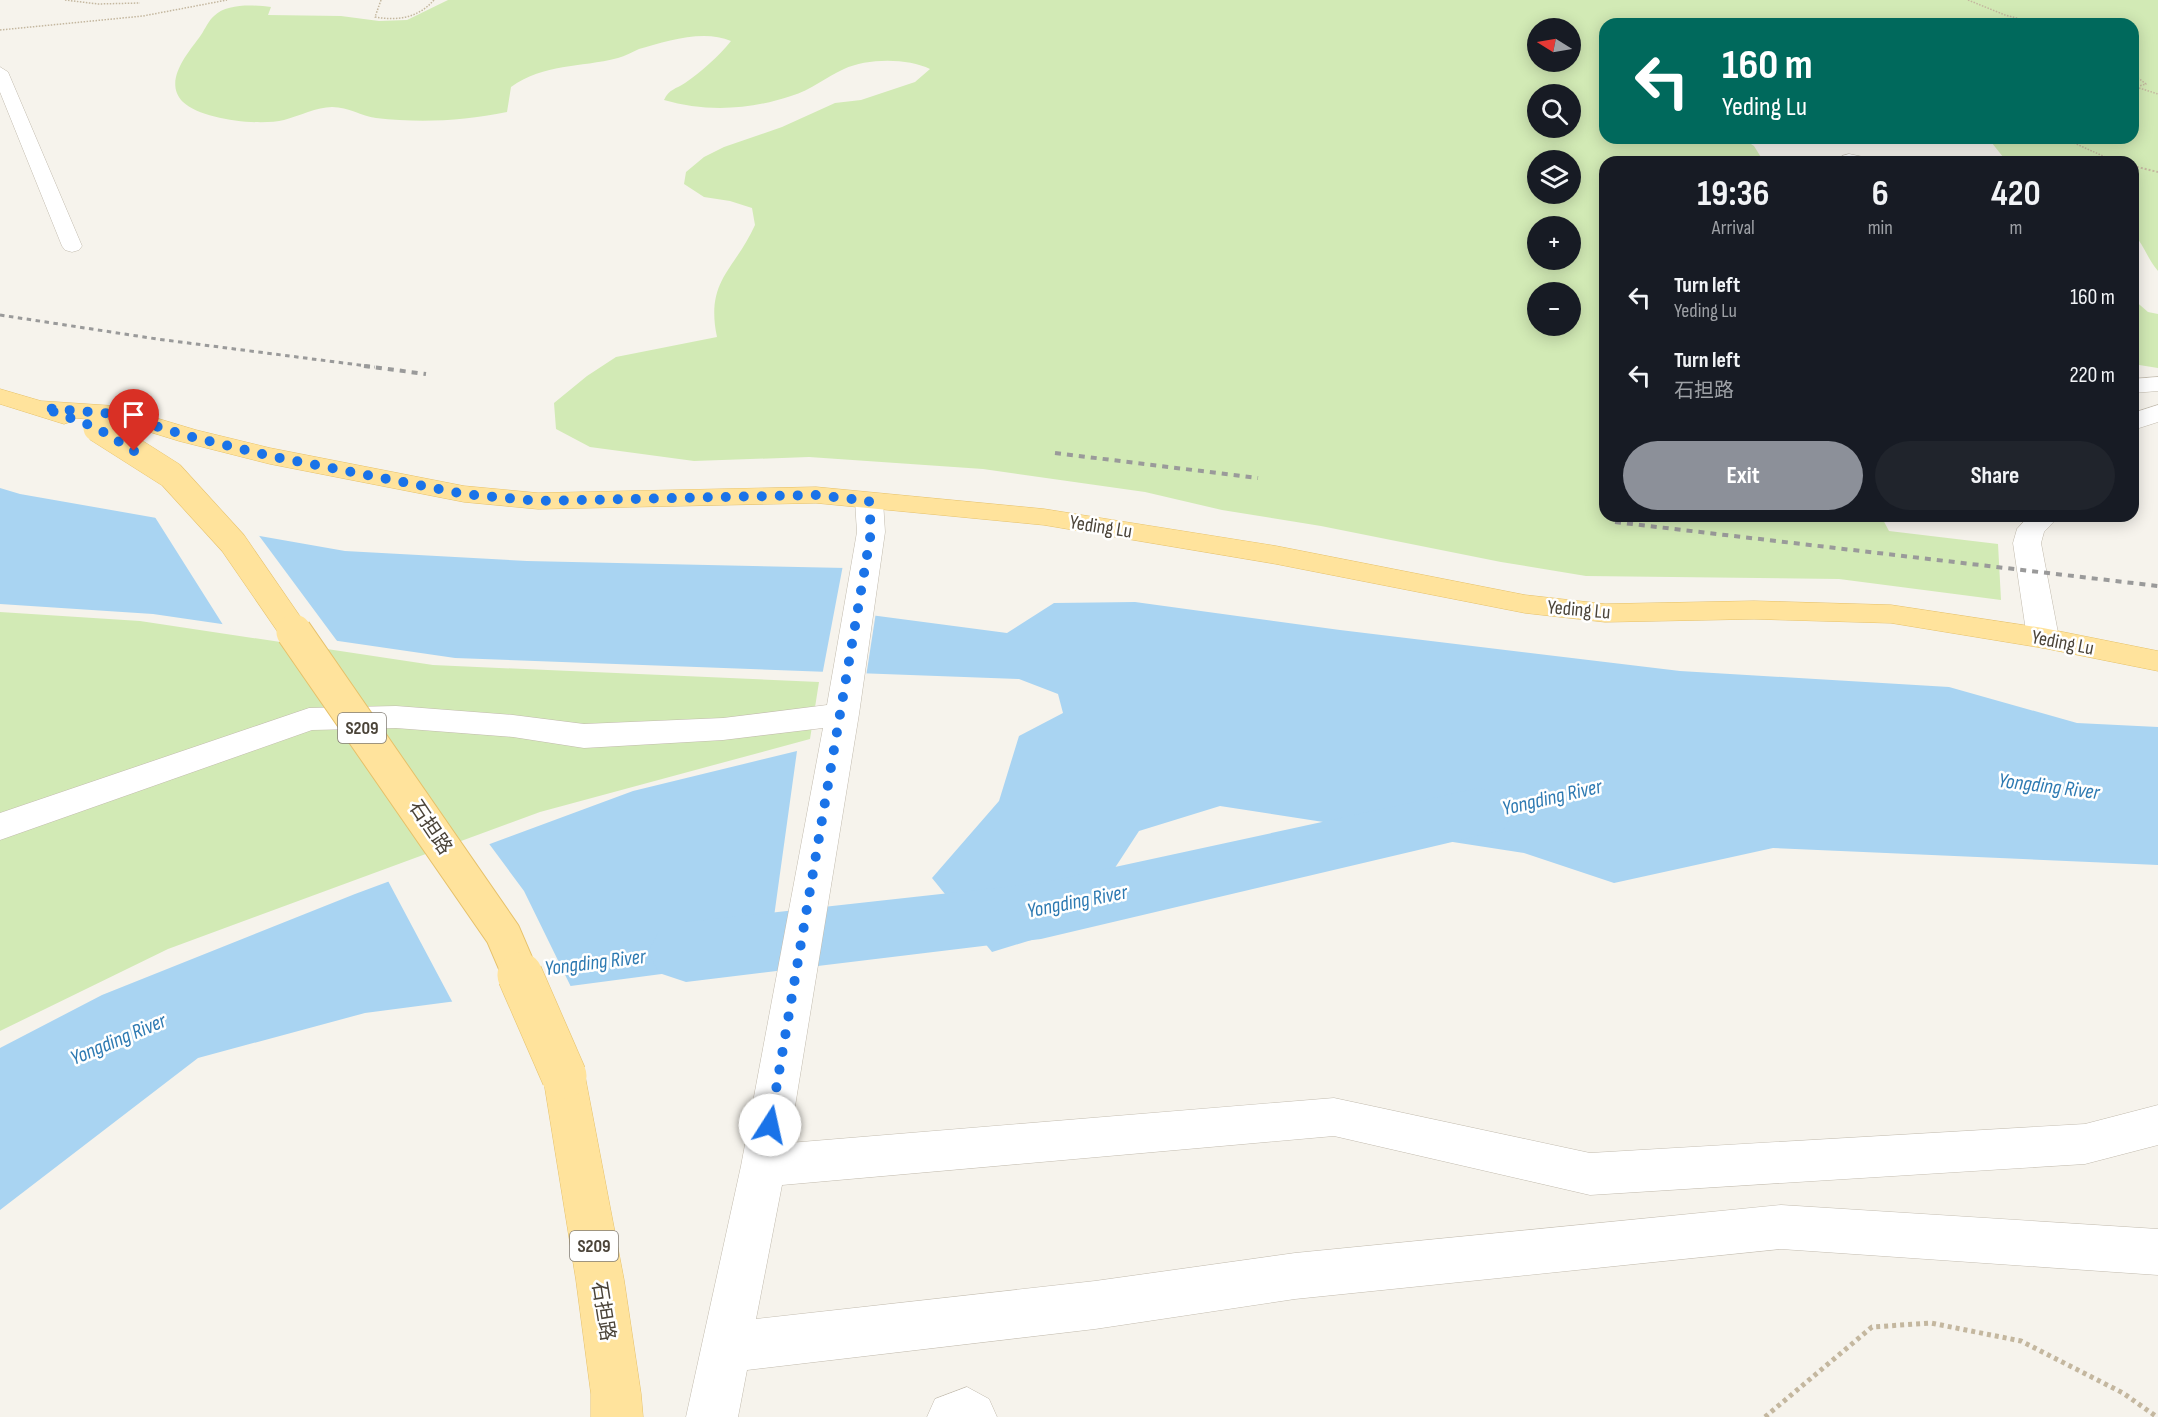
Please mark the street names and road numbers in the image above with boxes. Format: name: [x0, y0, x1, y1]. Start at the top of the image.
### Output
street label: Yeding Lu: [1068, 510, 1134, 544]
street label: Yeding Lu: [1547, 595, 1611, 625]
street label: Yeding Lu: [2030, 625, 2096, 661]
road number: S209: [338, 713, 386, 743]
street label: 石担路: [403, 796, 457, 859]
road number: S209: [570, 1231, 618, 1261]
street label: 石担路: [586, 1280, 620, 1343]

